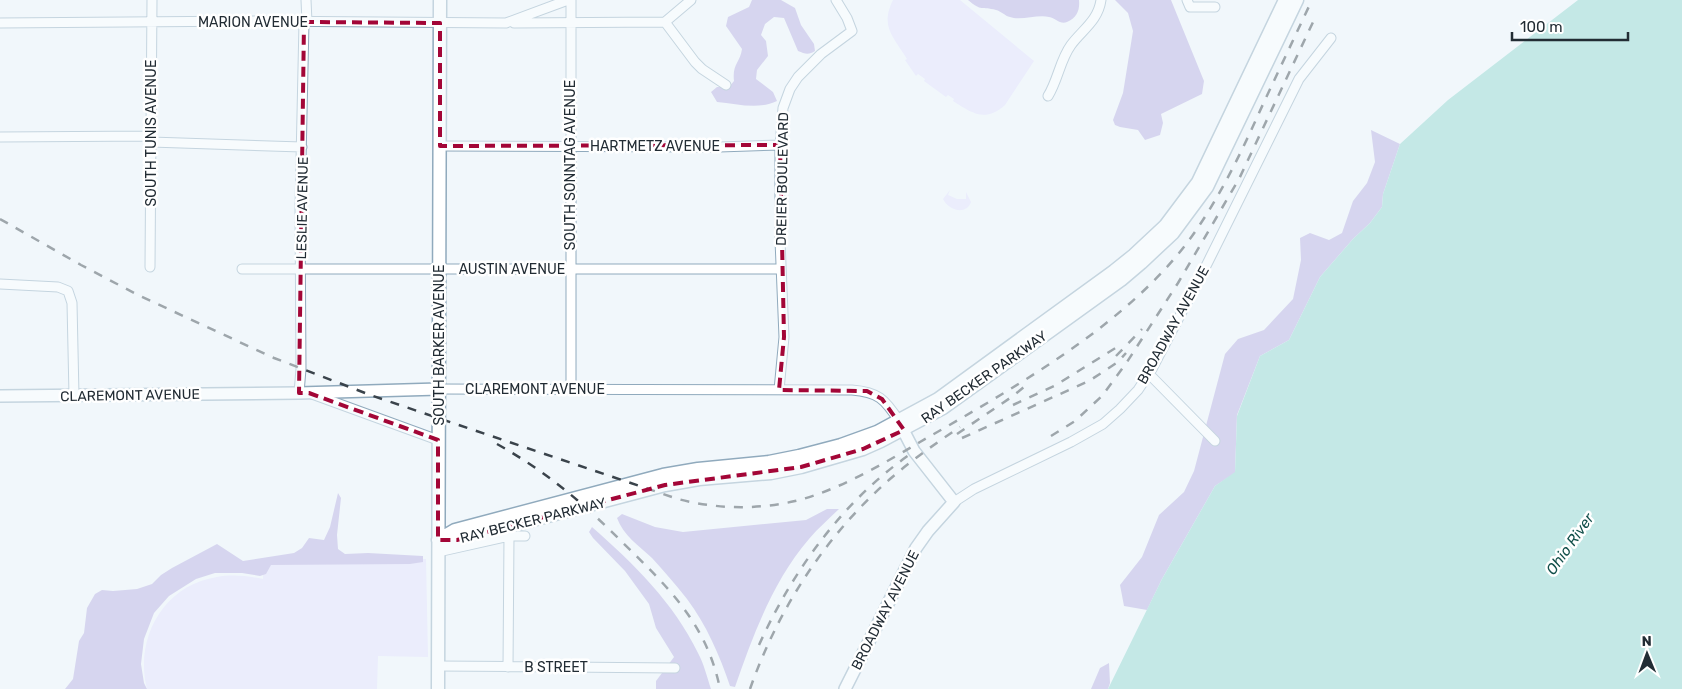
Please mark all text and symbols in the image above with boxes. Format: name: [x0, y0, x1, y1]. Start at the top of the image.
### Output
scale bar: [1512, 10, 1628, 42]
street label: MARION AVENUE: [198, 14, 308, 31]
text: 100 m: [1520, 18, 1562, 36]
street label: SOUTH TUNIS AVENUE: [143, 60, 160, 206]
street label: SOUTH SONNTAG AVENUE: [562, 80, 579, 250]
street label: DREIER BOULEVARD: [773, 112, 792, 246]
street label: HARTMETZ AVENUE: [590, 138, 720, 155]
street label: LESLIE AVENUE: [293, 157, 312, 260]
street label: AUSTIN AVENUE: [459, 261, 565, 278]
street label: BROADWAY AVENUE: [1134, 263, 1213, 387]
street label: SOUTH BARKER AVENUE: [431, 265, 448, 425]
street label: RAY BECKER PARKWAY: [918, 327, 1051, 427]
street label: CLAREMONT AVENUE: [465, 381, 605, 398]
street label: CLAREMONT AVENUE: [60, 386, 200, 405]
street label: RAY BECKER PARKWAY: [458, 494, 608, 547]
water label: Ohio River: [1542, 509, 1598, 578]
street label: BROADWAY AVENUE: [848, 548, 923, 673]
north arrow: [1622, 629, 1672, 679]
text: N: [1642, 633, 1652, 650]
street label: B STREET: [524, 659, 588, 676]

